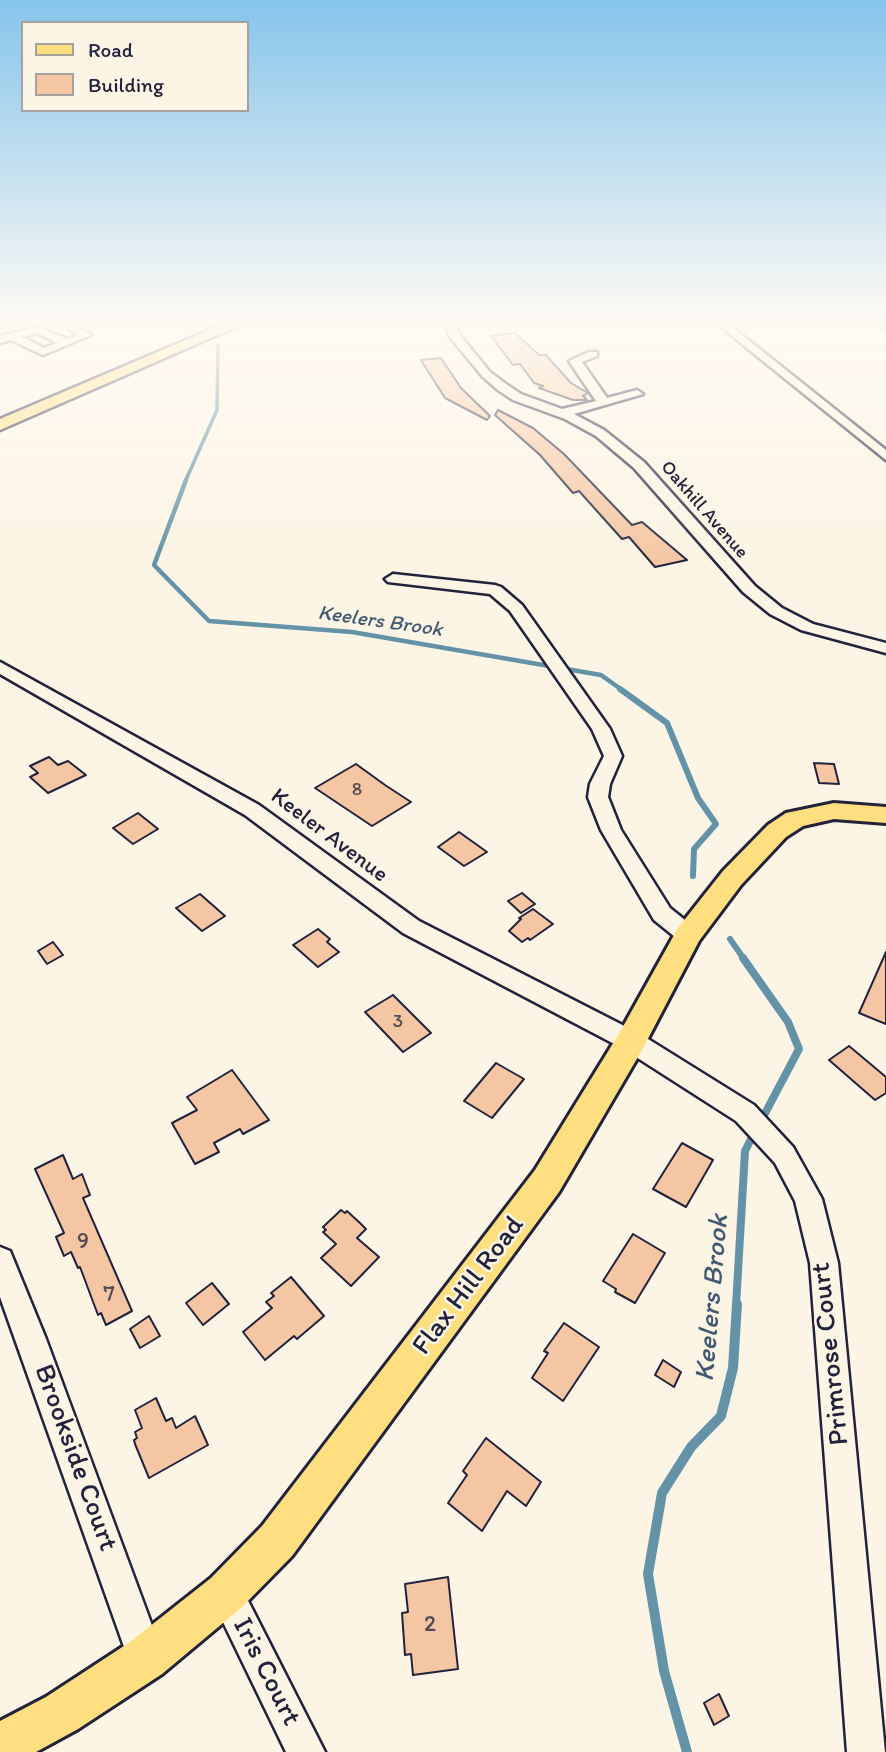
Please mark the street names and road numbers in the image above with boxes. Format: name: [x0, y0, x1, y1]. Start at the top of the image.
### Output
street label: Oakhill Avenue: [655, 456, 753, 564]
street label: Keeler Avenue: [265, 783, 393, 889]
street label: Flax Hill Road: [406, 1210, 532, 1362]
street label: Primrose Court: [805, 1261, 857, 1447]
street label: Brookside Court: [26, 1360, 124, 1556]
street label: Iris Court: [225, 1612, 307, 1732]

